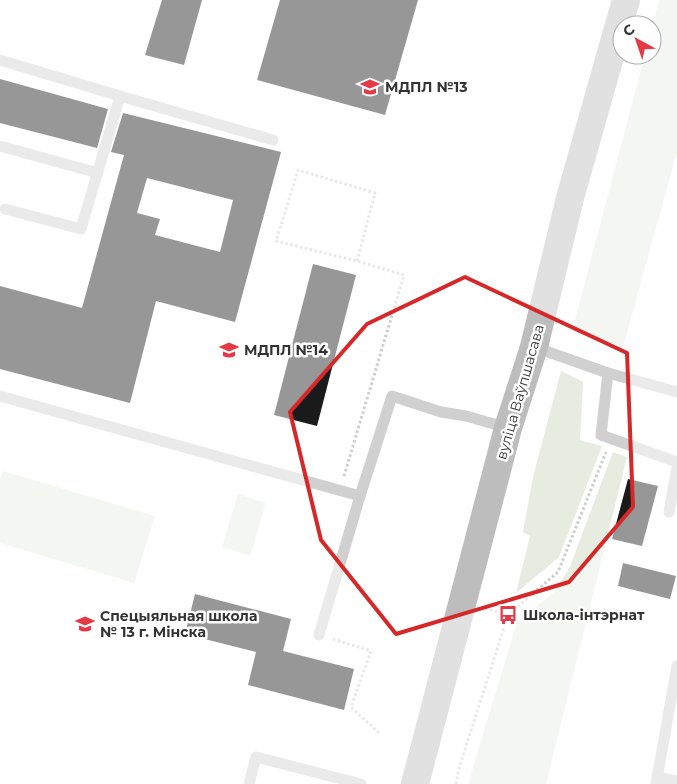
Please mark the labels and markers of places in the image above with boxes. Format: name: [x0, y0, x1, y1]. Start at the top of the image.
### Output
school or university icon: МДПЛ №13: [359, 76, 381, 98]
place label: МДПЛ №13: [385, 78, 468, 96]
school or university icon: МДПЛ №14: [218, 339, 240, 361]
place label: МДПЛ №14: [244, 341, 328, 359]
bus stop icon: Школа-інтэрнат: [497, 604, 519, 626]
place label: Школа-інтэрнат: [523, 606, 645, 624]
place label: Спецыяльная школа № 13 г. Мінска: [100, 607, 257, 641]
school or university icon: Спецыяльная школа № 13 г. Мінска: [74, 613, 96, 635]

